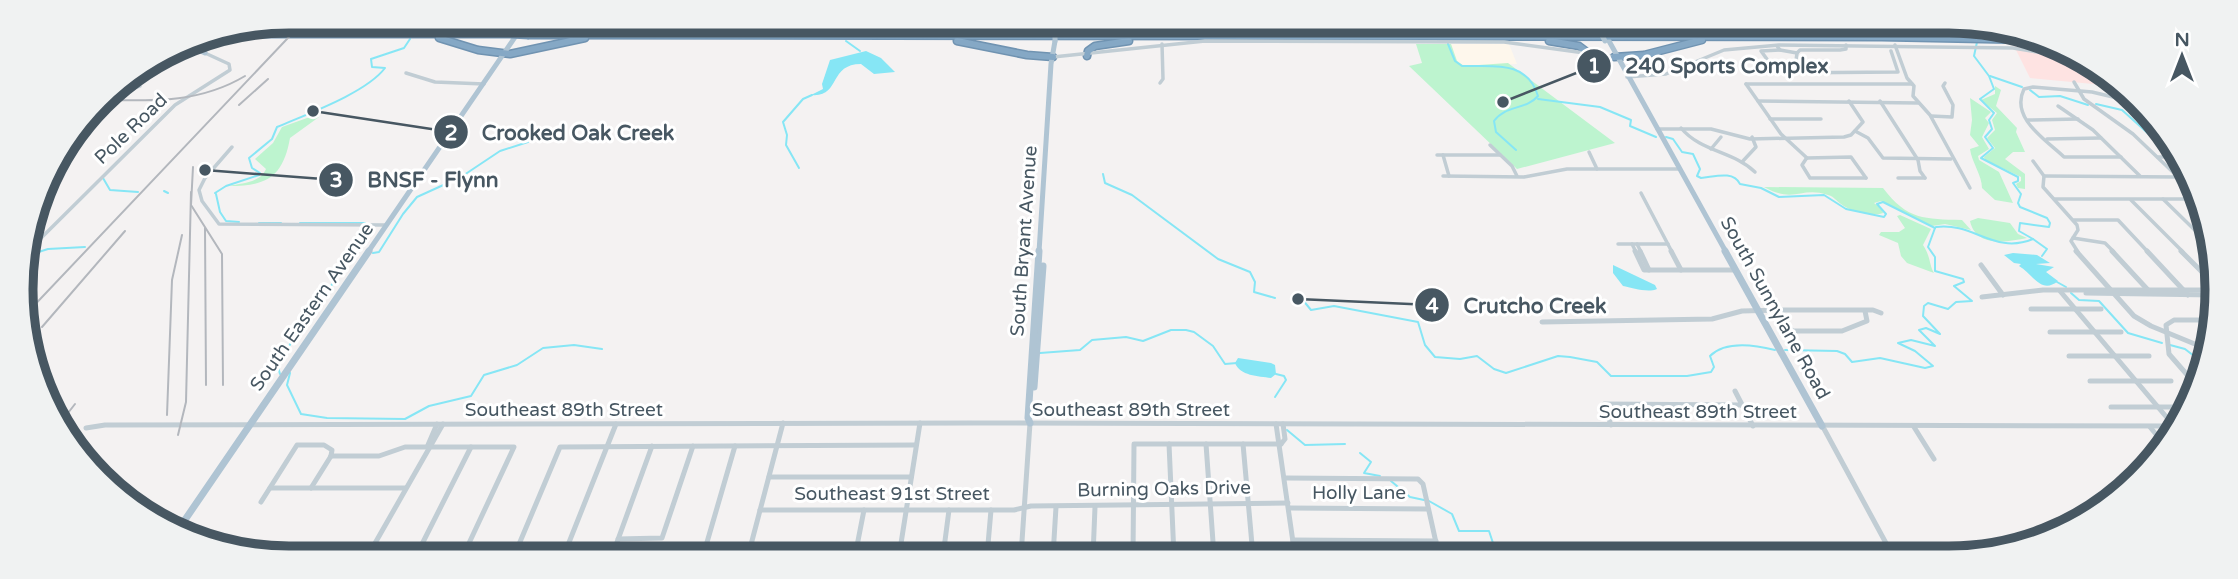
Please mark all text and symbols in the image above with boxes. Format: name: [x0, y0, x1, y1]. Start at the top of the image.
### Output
north arrow: [2147, 21, 2217, 91]
text: N: [2174, 29, 2190, 51]
callout: 240 Sports Complex: [1577, 45, 1843, 87]
text: 1: [1587, 54, 1601, 79]
text: 240 Sports Complex: [1625, 54, 1829, 79]
street label: Pole Road: [90, 89, 172, 169]
callout: Crooked Oak Creek: [433, 111, 689, 153]
text: 2: [444, 121, 458, 146]
text: Crooked Oak Creek: [482, 121, 675, 146]
street label: South Bryant Avenue: [1006, 145, 1042, 337]
callout: BNSF - Flynn: [319, 159, 513, 201]
text: 3: [329, 168, 343, 193]
text: BNSF - Flynn: [367, 168, 499, 193]
street label: South Sunnylane Road: [1716, 213, 1834, 403]
street label: South Eastern Avenue: [246, 219, 378, 395]
callout: Crutcho Creek: [1414, 284, 1620, 326]
text: 4: [1425, 294, 1439, 319]
text: Crutcho Creek: [1464, 294, 1607, 319]
street label: Southeast 89th Street: [465, 399, 663, 421]
street label: Southeast 89th Street: [1032, 399, 1230, 421]
street label: Southeast 89th Street: [1599, 401, 1797, 423]
street label: Burning Oaks Drive: [1077, 476, 1251, 502]
street label: Holly Lane: [1312, 482, 1406, 504]
street label: Southeast 91st Street: [794, 483, 990, 505]

